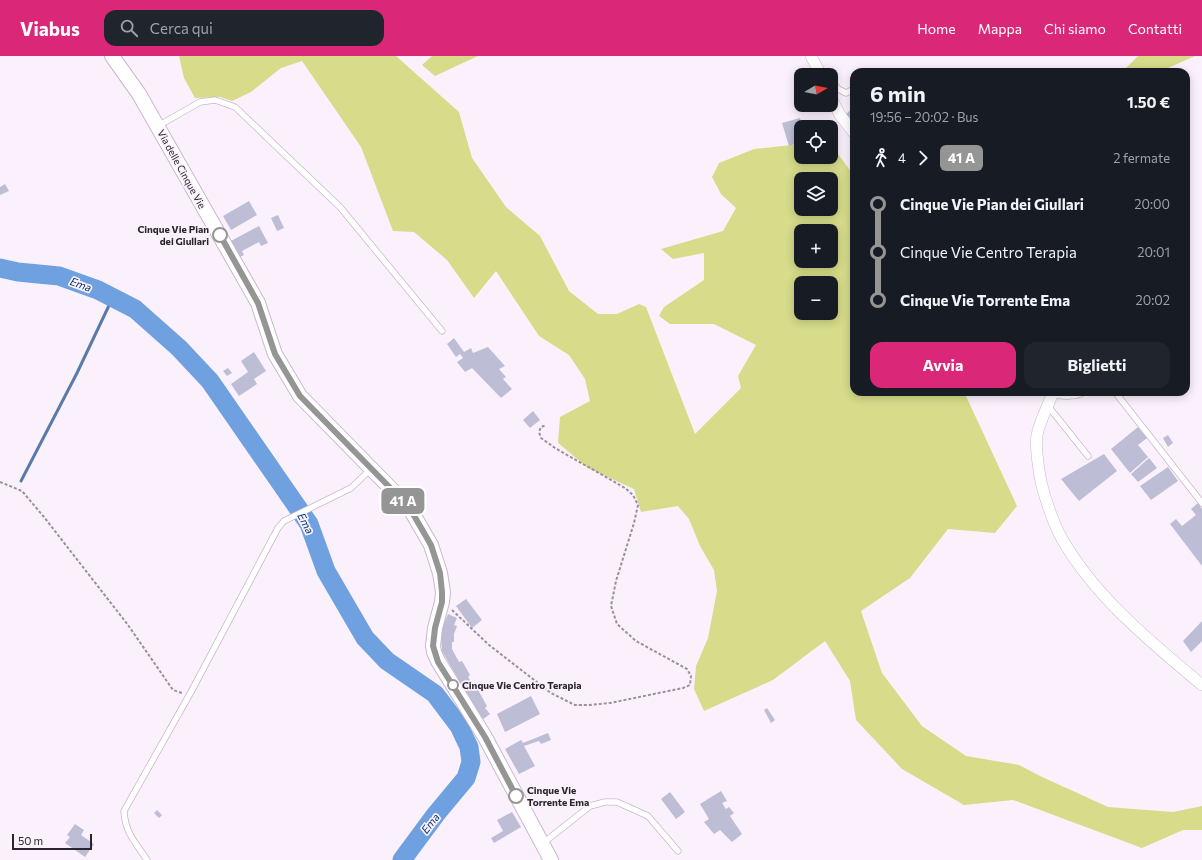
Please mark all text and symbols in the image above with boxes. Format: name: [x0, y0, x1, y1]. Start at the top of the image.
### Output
search box: [104, 10, 384, 46]
text: Viabus: [20, 17, 80, 40]
icon: search: [118, 17, 140, 39]
text: Cerca qui: [150, 19, 213, 37]
text: Home: [917, 20, 956, 37]
text: Mappa: [978, 20, 1022, 37]
text: Chi siamo: [1044, 20, 1106, 37]
text: Contatti: [1128, 20, 1182, 37]
north arrow: [794, 68, 838, 112]
map controls: [794, 68, 838, 320]
text: 6 min: [870, 80, 926, 107]
text: 1.50 €: [1127, 93, 1170, 111]
text: 19:56 – 20:02 · Bus: [870, 109, 979, 125]
button: locate: [794, 120, 838, 164]
street label: Via delle Cinque Vie: [155, 127, 209, 211]
icon: walk: [870, 147, 892, 169]
icon: forward: [912, 147, 934, 169]
text: 41 A: [948, 149, 975, 166]
text: 4: [898, 150, 906, 166]
text: 2 fermate: [1113, 150, 1170, 166]
button: layers: [794, 172, 838, 216]
text: Cinque Vie Pian dei Giullari: [900, 195, 1084, 213]
text: 20:00: [1134, 196, 1170, 212]
place label: Cinque Vie Pian dei Giullari: [137, 223, 209, 247]
button: +: [794, 224, 838, 268]
marker: Cinque Vie Pian dei Giullari: [212, 227, 228, 243]
text: Cinque Vie Centro Terapia: [900, 243, 1077, 261]
text: 20:01: [1137, 244, 1170, 260]
water label: Ema: [68, 274, 94, 294]
button: −: [794, 276, 838, 320]
text: Cinque Vie Torrente Ema: [900, 291, 1070, 309]
text: 20:02: [1136, 292, 1170, 308]
button: Avvia: [870, 342, 1016, 388]
button: Biglietti: [1024, 342, 1170, 388]
line badge: 41 A: [375, 488, 431, 514]
text: 41 A: [389, 492, 417, 509]
water label: Ema: [295, 510, 317, 536]
marker: Cinque Vie Centro Terapia: [447, 679, 459, 691]
place label: Cinque Vie Centro Terapia: [462, 679, 581, 691]
place label: Cinque Vie Torrente Ema: [527, 784, 589, 808]
marker: Cinque Vie Torrente Ema: [508, 788, 524, 804]
water label: Ema: [418, 810, 442, 836]
scale bar: [12, 832, 92, 851]
text: 50 m: [18, 834, 43, 847]

